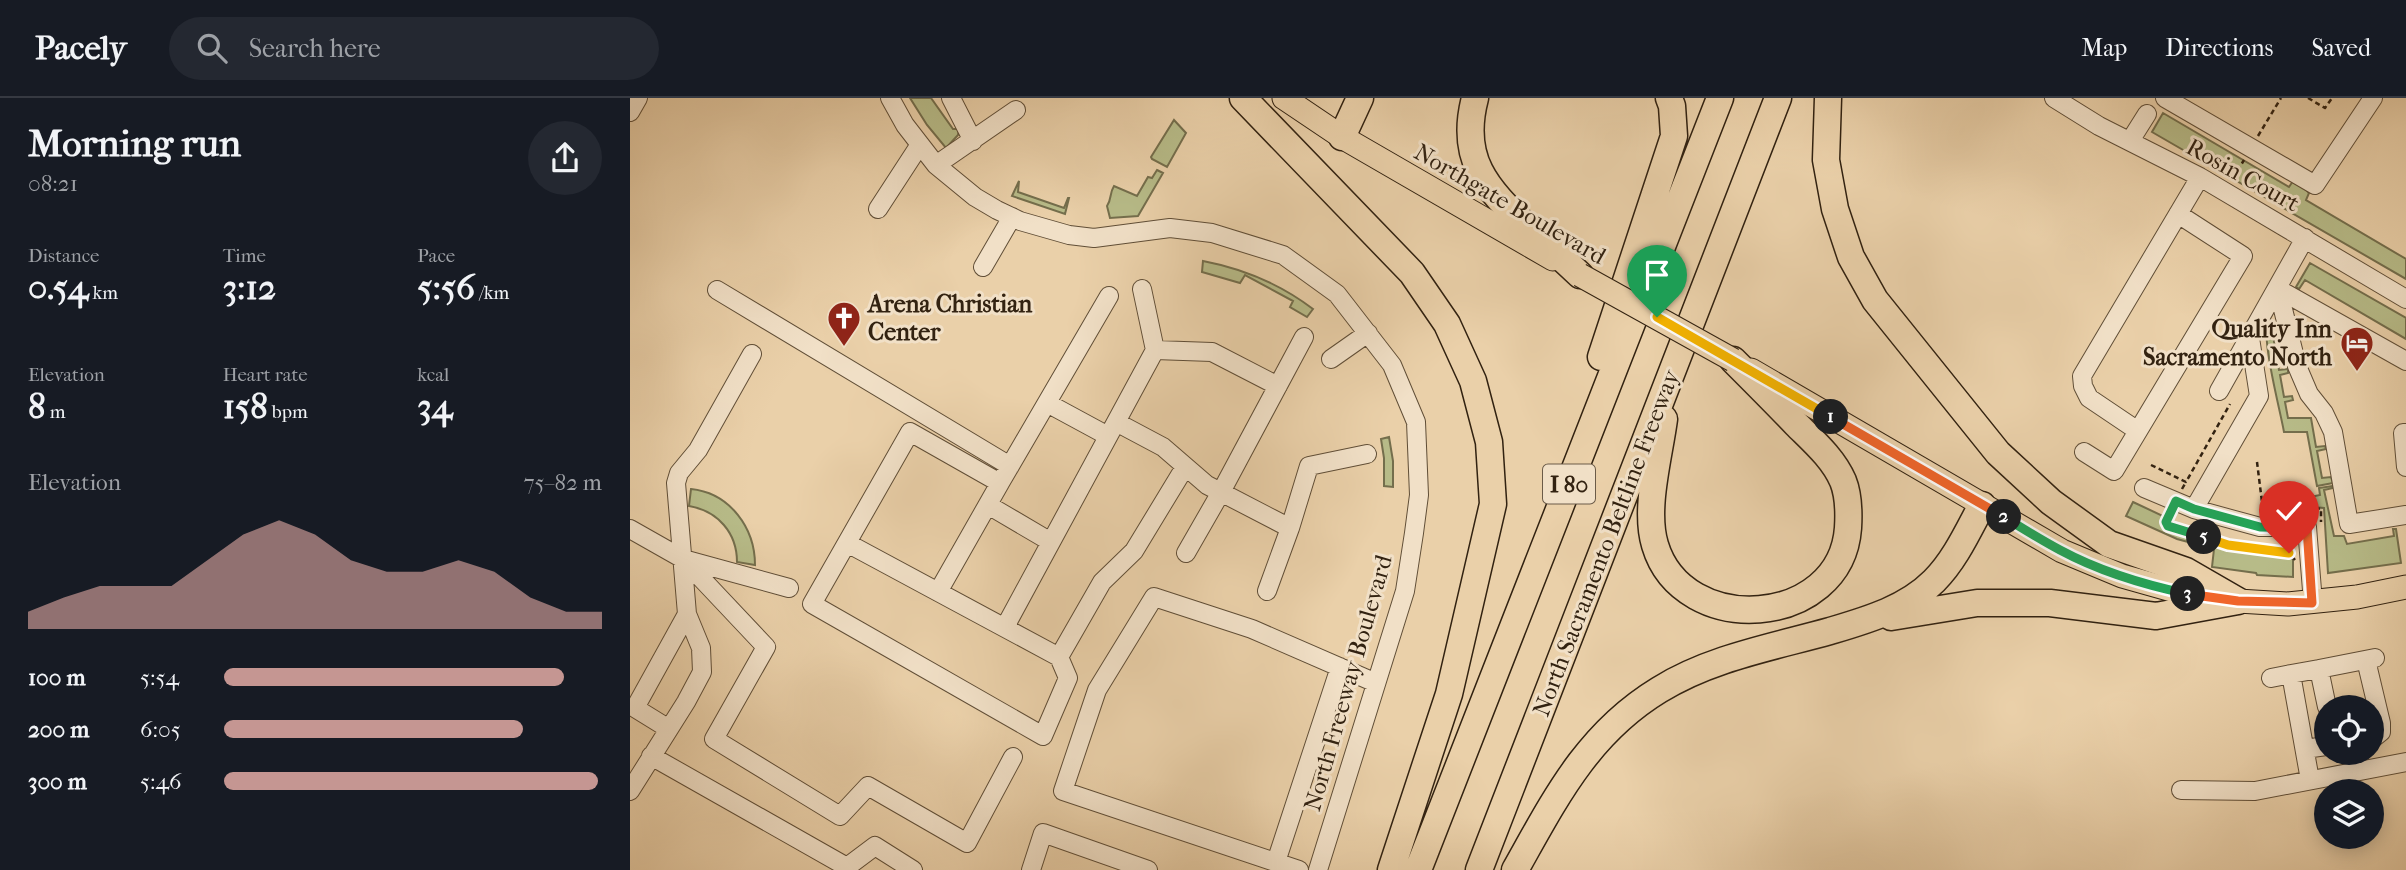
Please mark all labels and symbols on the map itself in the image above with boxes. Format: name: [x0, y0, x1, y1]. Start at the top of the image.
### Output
street label: Rosin Court: [2182, 132, 2305, 218]
street label: Northgate Boulevard: [1409, 138, 1612, 271]
pin: [1627, 245, 1687, 317]
place label: Arena Christian Center: [866, 290, 1033, 346]
church icon: Arena Christian Center: [825, 299, 863, 348]
place label: Quality Inn Sacramento North: [2143, 315, 2333, 371]
hotel icon: Quality Inn Sacramento North: [2338, 324, 2376, 373]
street label: North Sacramento Beltline Freeway: [1527, 365, 1686, 720]
pin: 1: [1814, 400, 1848, 434]
road number: I 80: [1543, 464, 1595, 504]
pin: [2259, 481, 2319, 553]
pin: 2: [1986, 500, 2022, 534]
pin: 5: [2186, 520, 2222, 555]
street label: North Freeway Boulevard: [1298, 551, 1398, 814]
pin: 3: [2170, 576, 2206, 612]

